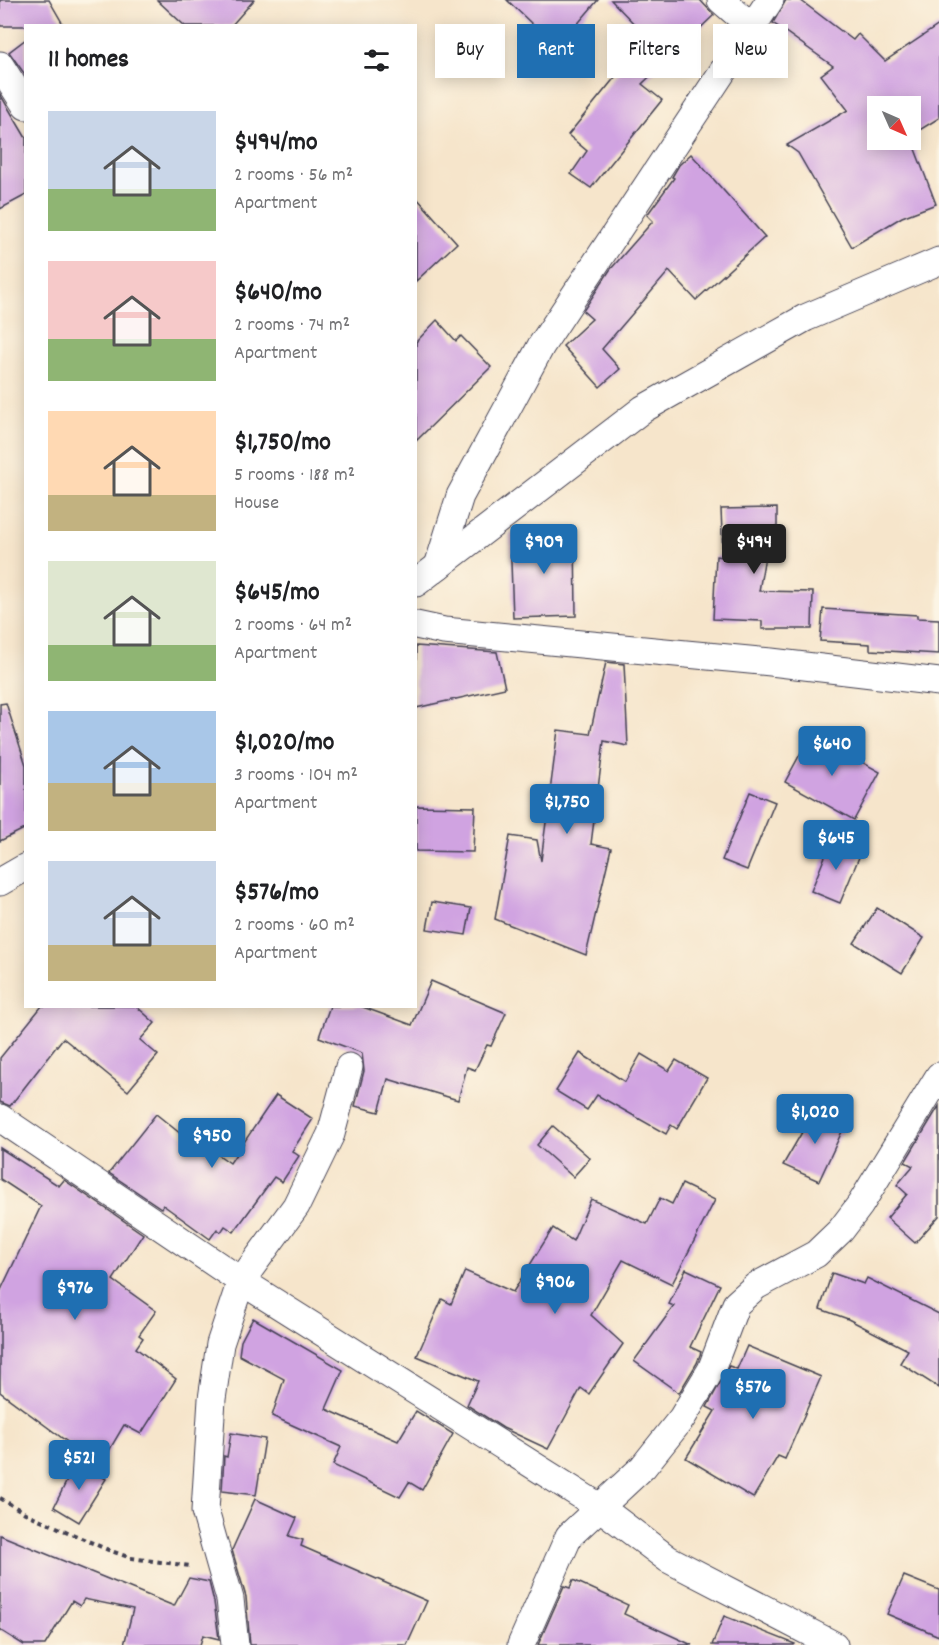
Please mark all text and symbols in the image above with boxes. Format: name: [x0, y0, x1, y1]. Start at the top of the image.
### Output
chip: Buy: [435, 24, 505, 78]
chip: Rent: [517, 24, 595, 78]
chip: Filters: [607, 24, 701, 78]
chip: New: [713, 24, 788, 78]
text: 11 homes: [48, 42, 129, 79]
icon: filters: [360, 44, 393, 77]
north arrow: [867, 96, 921, 150]
map controls: [867, 96, 921, 150]
text: $494/mo: [234, 125, 318, 162]
icon: home: [96, 135, 168, 207]
text: 2 rooms · 56 m²: [234, 162, 353, 190]
text: Apartment: [234, 190, 317, 218]
text: $640/mo: [234, 275, 322, 312]
icon: home: [96, 285, 168, 357]
text: 2 rooms · 74 m²: [234, 312, 350, 340]
text: Apartment: [234, 340, 317, 368]
text: $1,750/mo: [234, 425, 331, 462]
icon: home: [96, 435, 168, 507]
text: 5 rooms · 188 m²: [234, 462, 355, 490]
text: House: [234, 490, 279, 518]
pin: $909: [508, 524, 580, 575]
pin: $494: [718, 524, 790, 575]
text: $909: [524, 529, 564, 557]
text: $494: [736, 529, 772, 557]
text: $645/mo: [234, 575, 320, 612]
icon: home: [96, 585, 168, 657]
text: 2 rooms · 64 m²: [234, 612, 352, 640]
text: Apartment: [234, 640, 317, 668]
text: $1,020/mo: [234, 725, 334, 762]
pin: $640: [796, 726, 868, 777]
text: $640: [812, 731, 852, 759]
icon: home: [96, 735, 168, 807]
text: 3 rooms · 104 m²: [234, 762, 358, 790]
pin: $1,750: [518, 784, 616, 835]
text: $1,750: [544, 789, 590, 817]
text: Apartment: [234, 790, 317, 818]
pin: $645: [800, 820, 872, 871]
text: $645: [817, 825, 855, 853]
text: $576/mo: [234, 875, 319, 912]
icon: home: [96, 885, 168, 957]
text: 2 rooms · 60 m²: [234, 912, 355, 940]
text: Apartment: [234, 940, 317, 968]
pin: $1,020: [766, 1094, 864, 1145]
text: $1,020: [791, 1099, 839, 1127]
pin: $950: [176, 1118, 248, 1169]
text: $950: [192, 1123, 232, 1151]
pin: $906: [519, 1264, 591, 1315]
text: $906: [535, 1269, 575, 1297]
pin: $976: [39, 1270, 111, 1321]
text: $976: [57, 1275, 93, 1303]
pin: $576: [717, 1369, 789, 1420]
text: $576: [735, 1374, 771, 1402]
pin: $521: [43, 1440, 115, 1491]
text: $521: [63, 1445, 95, 1473]

